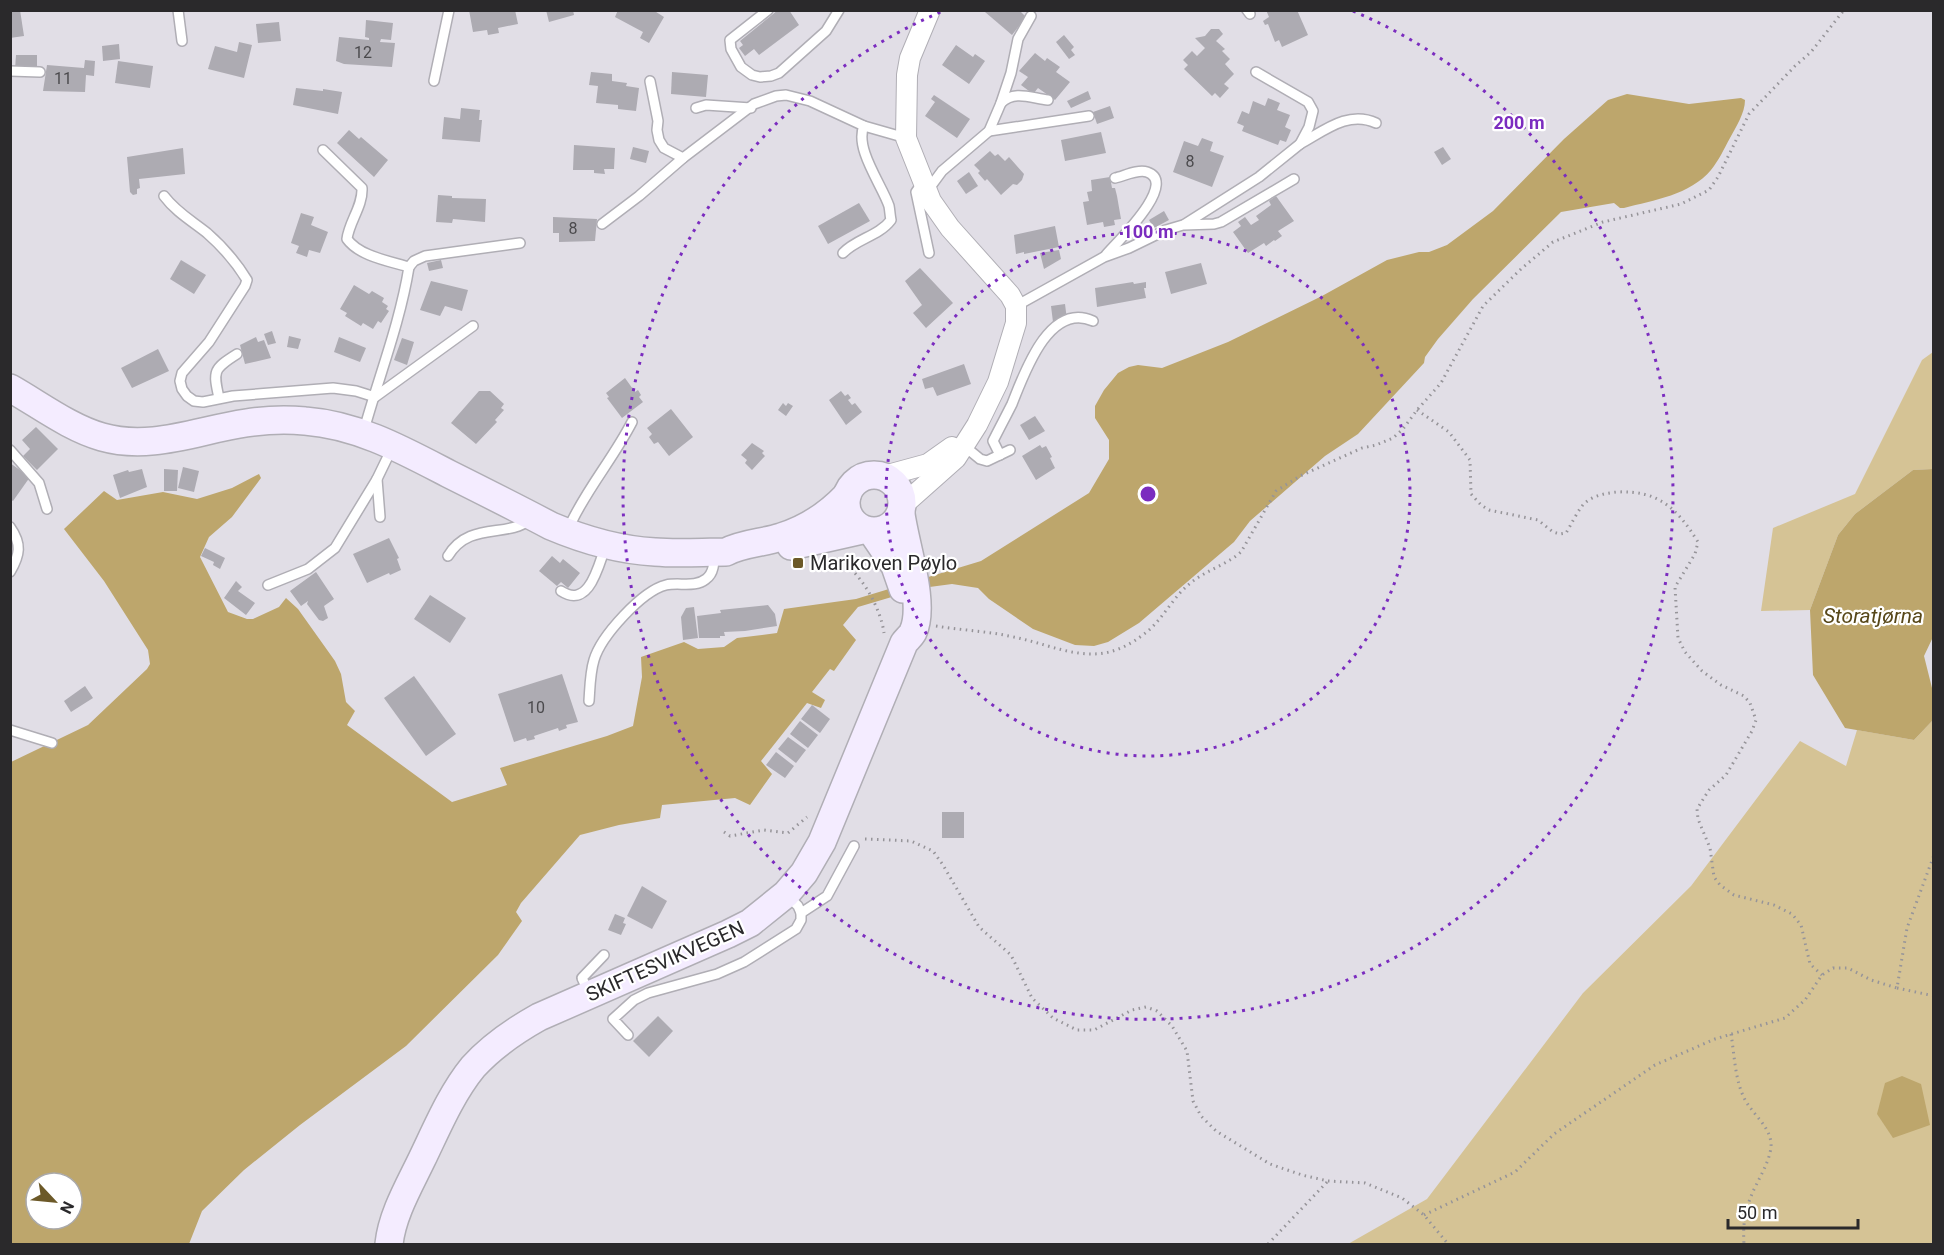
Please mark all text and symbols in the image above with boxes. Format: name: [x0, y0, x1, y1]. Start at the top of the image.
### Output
house number: 12: [354, 43, 372, 62]
house number: 11: [54, 69, 72, 88]
text: 200 m: [1493, 112, 1545, 133]
house number: 8: [1186, 152, 1195, 171]
house number: 8: [569, 219, 578, 238]
text: 100 m: [1122, 221, 1174, 242]
centre of rings: [1138, 484, 1158, 504]
place label: Marikoven Pøylo: [810, 551, 957, 575]
marker: Marikoven Pøylo: [791, 556, 805, 570]
water label: Storatjørna: [1823, 604, 1923, 628]
house number: 10: [527, 698, 545, 717]
street label: SKIFTESVIKVEGEN: [582, 915, 748, 1007]
north arrow: [24, 1171, 84, 1231]
scale bar: [1728, 1192, 1858, 1230]
text: N: [56, 1198, 78, 1217]
text: 50 m: [1737, 1202, 1777, 1223]

